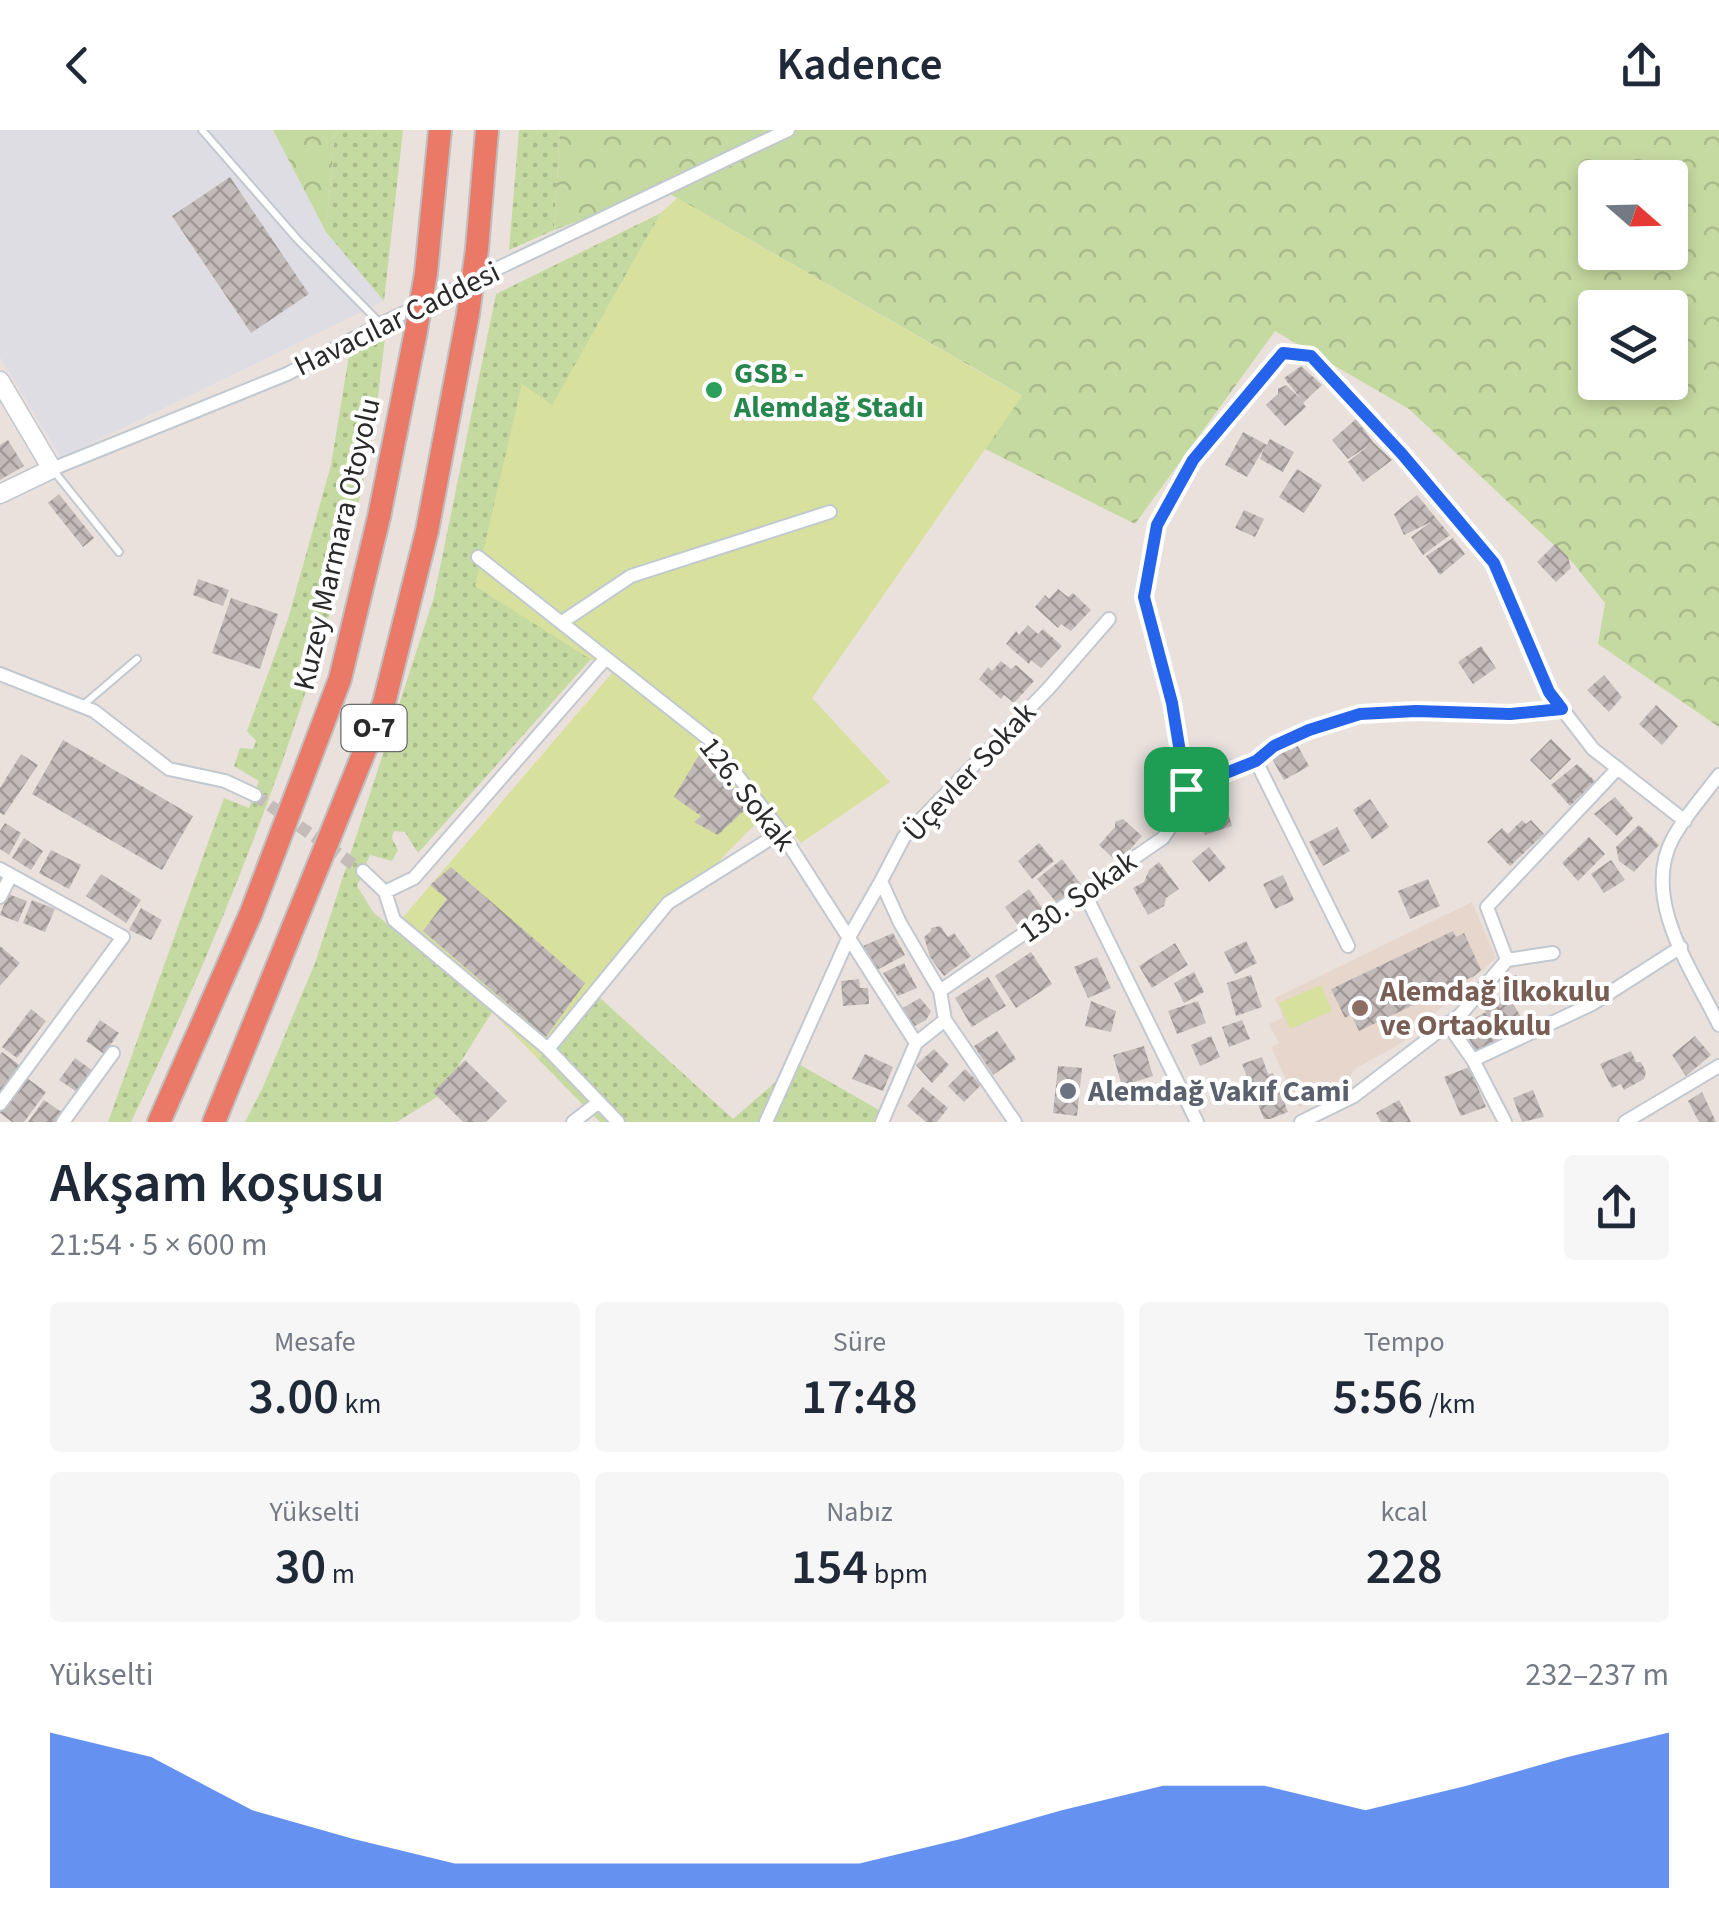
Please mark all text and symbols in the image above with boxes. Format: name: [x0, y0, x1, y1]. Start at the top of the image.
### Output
text: Kadence: [777, 33, 943, 97]
icon: back: [50, 38, 105, 93]
icon: share: [1614, 38, 1669, 93]
north arrow: [1578, 160, 1688, 270]
map controls: [1578, 160, 1688, 400]
street label: Havacılar Caddesi: [287, 251, 507, 387]
button: layers: [1578, 290, 1688, 400]
place label: GSB - Alemdağ Stadı: [733, 352, 924, 429]
marker: GSB - Alemdağ Stadı: [703, 379, 725, 401]
street label: Kuzey Marmara Otoyolu: [282, 394, 392, 694]
street label: Üçevler Sokak: [894, 692, 1046, 851]
road number: O-7: [342, 705, 406, 751]
street label: 126. Sokak: [689, 728, 806, 861]
pin: [1144, 747, 1229, 832]
icon: arrive: [1159, 762, 1214, 817]
street label: 130. Sokak: [1010, 841, 1146, 953]
place label: Alemdağ İlkokulu ve Ortaokulu: [1379, 970, 1610, 1047]
marker: Alemdağ İlkokulu ve Ortaokulu: [1349, 997, 1371, 1019]
place label: Alemdağ Vakıf Cami: [1087, 1070, 1350, 1113]
marker: Alemdağ Vakıf Cami: [1057, 1080, 1079, 1102]
text: Akşam koşusu: [50, 1145, 385, 1223]
button: share: [1564, 1155, 1669, 1260]
text: 21:54 · 5 × 600 m: [50, 1222, 268, 1268]
text: Mesafe: [274, 1322, 356, 1362]
text: Süre: [833, 1322, 886, 1362]
text: Tempo: [1364, 1322, 1445, 1362]
text: 3.00: [248, 1362, 339, 1433]
text: 17:48: [801, 1362, 918, 1433]
text: 5:56: [1333, 1362, 1423, 1433]
text: km: [339, 1384, 382, 1424]
text: /km: [1423, 1384, 1476, 1424]
text: Yükselti: [270, 1492, 360, 1532]
text: Nabız: [826, 1492, 893, 1532]
text: kcal: [1381, 1492, 1428, 1532]
text: 30: [275, 1532, 326, 1603]
text: 154: [791, 1532, 868, 1603]
text: 228: [1366, 1532, 1443, 1603]
text: m: [326, 1554, 355, 1594]
text: bpm: [868, 1554, 928, 1594]
text: Yükselti: [50, 1652, 154, 1698]
text: 232–237 m: [1525, 1652, 1669, 1698]

